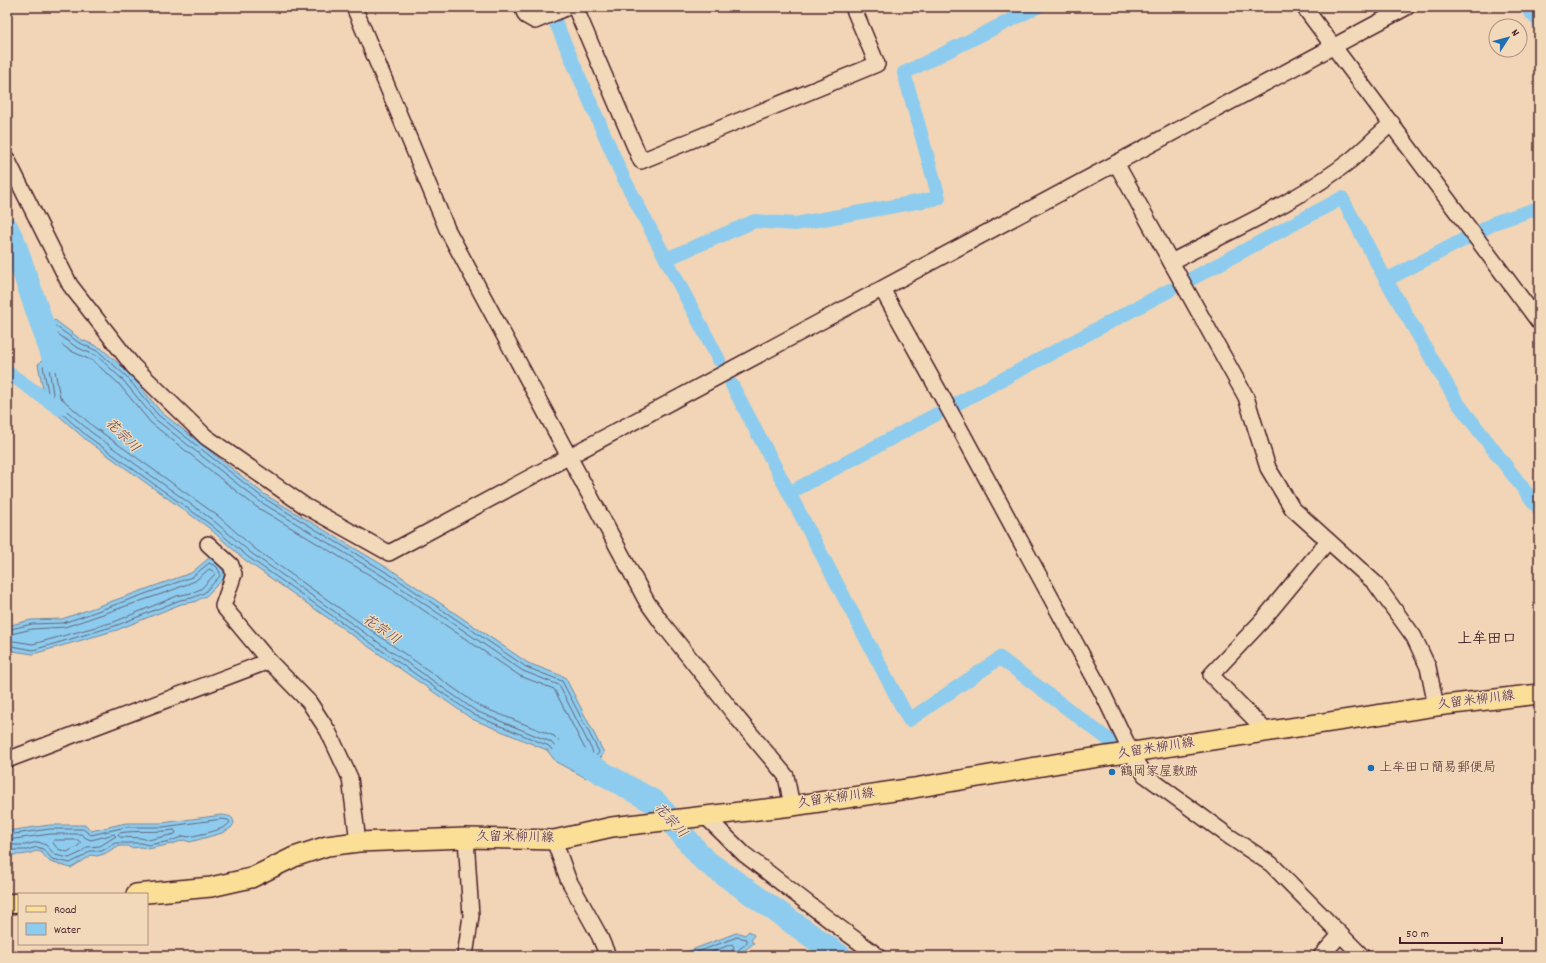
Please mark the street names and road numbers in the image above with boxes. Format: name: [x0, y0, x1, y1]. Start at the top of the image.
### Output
street label: 久留米柳川線: [1436, 687, 1517, 715]
street label: 久留米柳川線: [1116, 733, 1197, 764]
street label: 久留米柳川線: [796, 784, 877, 814]
street label: 久留米柳川線: [476, 828, 555, 848]

